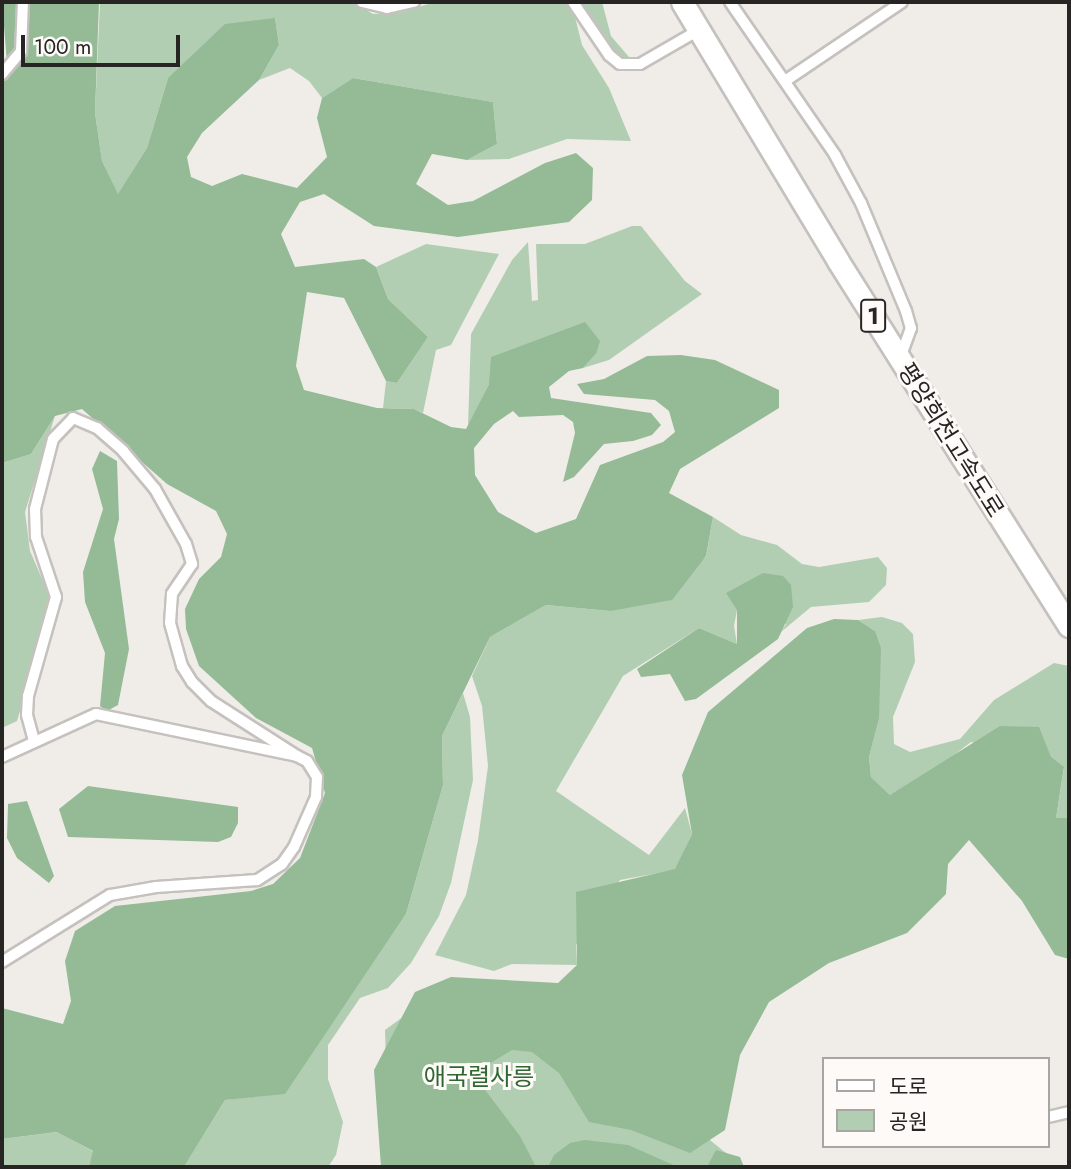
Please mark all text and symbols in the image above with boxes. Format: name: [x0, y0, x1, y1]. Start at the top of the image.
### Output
scale bar: [24, 21, 184, 65]
text: 100 m: [34, 32, 91, 62]
road number: 1: [859, 296, 887, 336]
street label: 평양희천고속도로: [892, 357, 1010, 523]
legend: [822, 1057, 1050, 1148]
park label: 애국렬사릉: [424, 1063, 534, 1091]
text: 도로: [889, 1072, 928, 1102]
text: 공원: [889, 1107, 928, 1137]

